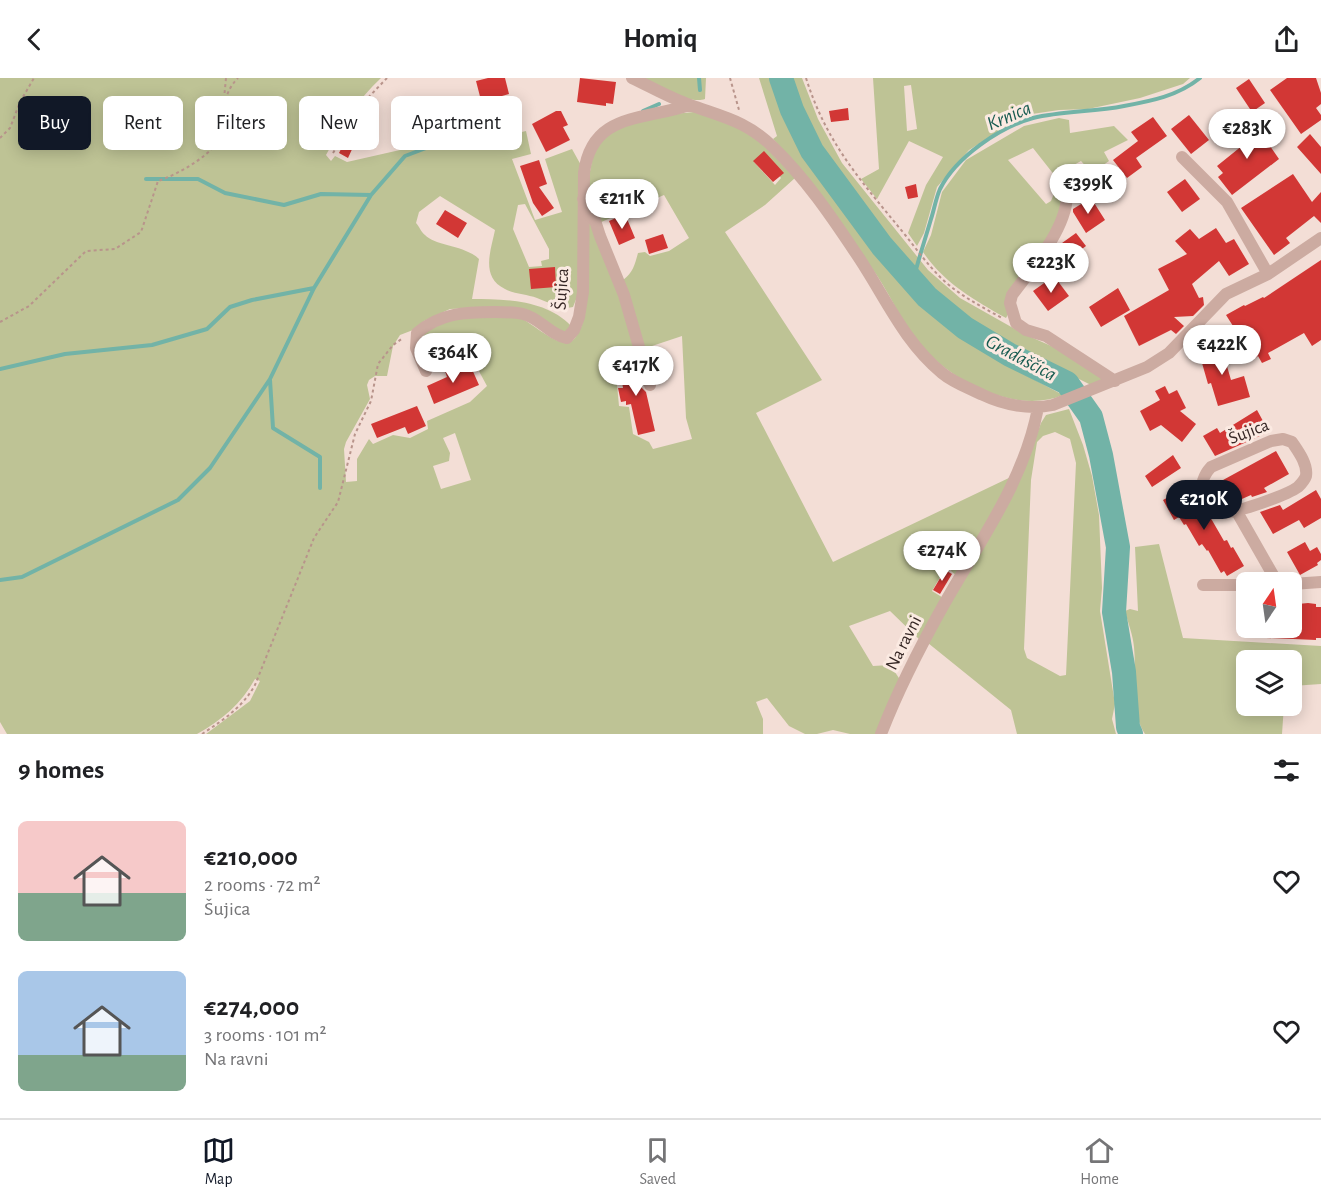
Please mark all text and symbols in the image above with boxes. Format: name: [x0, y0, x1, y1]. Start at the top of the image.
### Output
icon: back: [18, 23, 51, 56]
icon: share: [1270, 23, 1303, 56]
text: Homiq: [623, 25, 698, 52]
chip: Buy: [18, 96, 91, 150]
chip: Rent: [103, 96, 183, 150]
chip: Filters: [195, 96, 287, 150]
chip: New: [299, 96, 379, 150]
chip: Apartment: [391, 96, 522, 150]
water label: Krnica: [984, 98, 1034, 134]
pin: €283K: [1205, 109, 1289, 160]
text: €283K: [1223, 118, 1271, 138]
pin: €399K: [1046, 164, 1130, 215]
text: €399K: [1064, 173, 1112, 193]
pin: €211K: [580, 179, 664, 230]
text: €211K: [600, 188, 644, 208]
pin: €223K: [1009, 243, 1093, 294]
text: €223K: [1027, 252, 1075, 272]
street label: Šujica: [549, 267, 572, 311]
pin: €422K: [1180, 325, 1264, 376]
water label: Gradaščica: [982, 331, 1060, 385]
pin: €364K: [411, 333, 495, 384]
text: €422K: [1197, 334, 1247, 354]
text: €364K: [428, 342, 478, 362]
pin: €417K: [594, 346, 678, 397]
text: €417K: [613, 355, 659, 375]
street label: Šujica: [1225, 413, 1272, 448]
pin: €210K: [1162, 480, 1246, 531]
text: €210K: [1180, 489, 1228, 509]
pin: €274K: [900, 531, 984, 582]
text: €274K: [917, 540, 967, 560]
north arrow: [1236, 572, 1302, 638]
map controls: [1236, 572, 1302, 716]
street label: Na ravni: [883, 613, 925, 673]
button: layers: [1236, 650, 1302, 716]
icon: filters: [1270, 754, 1303, 787]
text: 9 homes: [18, 757, 104, 783]
text: €210,000: [204, 844, 298, 870]
icon: home: [66, 845, 138, 917]
icon: heart: [1270, 865, 1303, 898]
text: 2 rooms · 72 m²: [204, 875, 321, 895]
text: Šujica: [204, 899, 251, 919]
text: €274,000: [204, 994, 299, 1020]
icon: home: [66, 995, 138, 1067]
icon: heart: [1270, 1015, 1303, 1048]
text: 3 rooms · 101 m²: [204, 1025, 327, 1045]
text: Na ravni: [204, 1049, 269, 1069]
tab: Map: [202, 1134, 235, 1189]
tab: Saved: [639, 1134, 676, 1189]
tab: Home: [1080, 1134, 1119, 1189]

